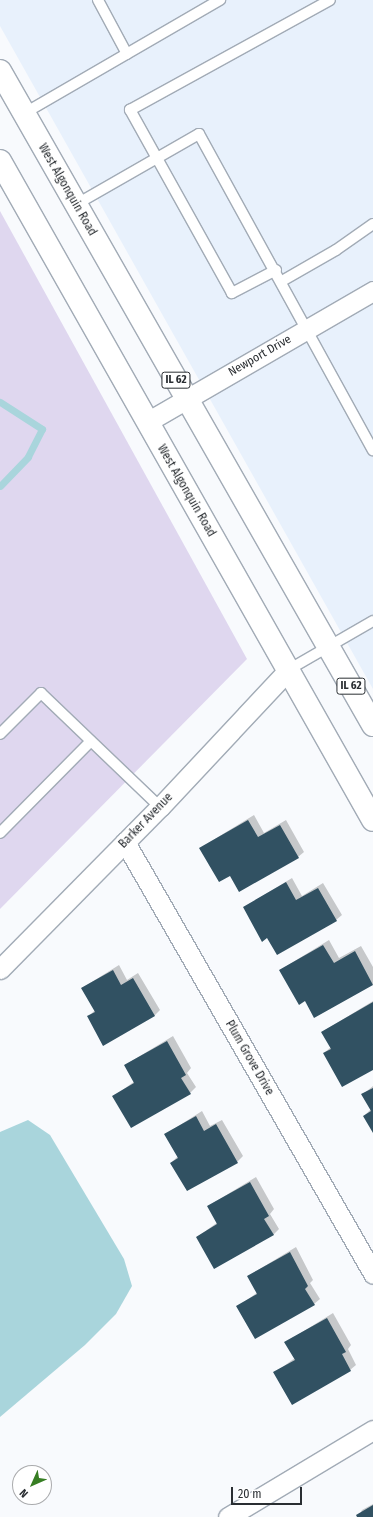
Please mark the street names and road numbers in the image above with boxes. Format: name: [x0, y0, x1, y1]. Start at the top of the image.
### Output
street label: West Algonquin Road: [35, 141, 99, 239]
street label: Newport Drive: [226, 332, 294, 380]
road number: IL 62: [161, 371, 191, 389]
street label: West Algonquin Road: [154, 442, 218, 540]
road number: IL 62: [336, 677, 366, 695]
street label: Barker Avenue: [116, 790, 176, 852]
street label: Plum Grove Drive: [222, 1018, 276, 1098]

